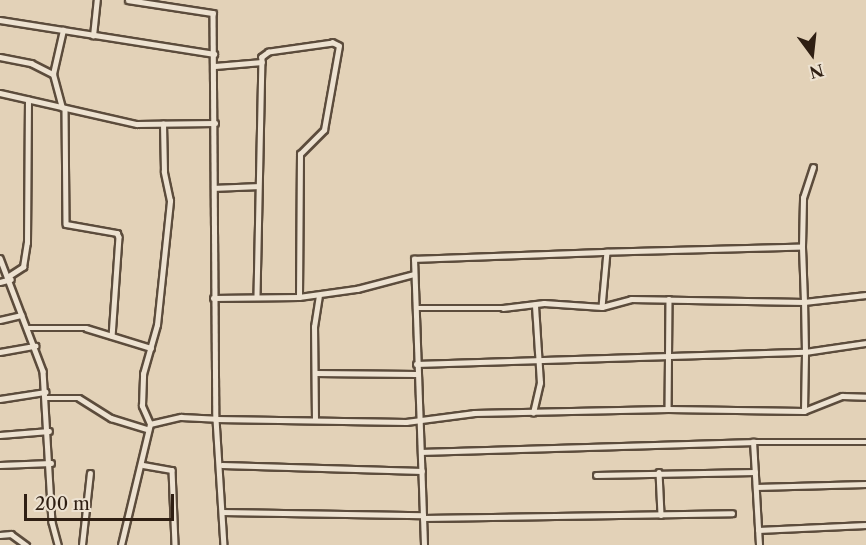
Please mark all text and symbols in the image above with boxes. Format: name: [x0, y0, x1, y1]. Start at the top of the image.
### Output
north arrow: [782, 24, 842, 84]
text: N: [807, 60, 826, 83]
scale bar: [27, 482, 177, 520]
text: 200 m: [35, 493, 90, 515]

